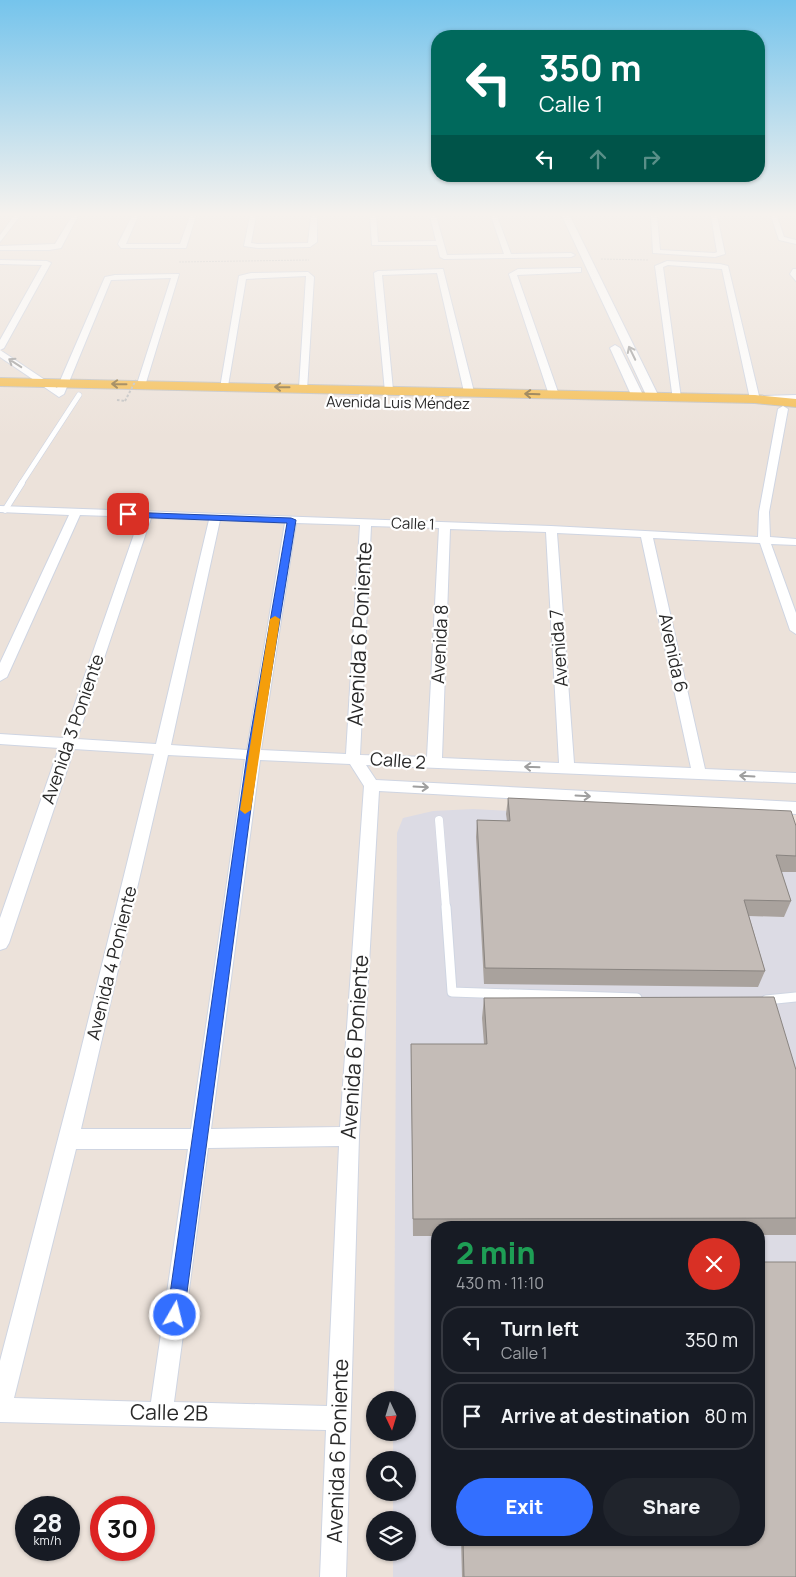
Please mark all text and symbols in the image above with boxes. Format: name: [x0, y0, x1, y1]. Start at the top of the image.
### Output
text: 350 m: [539, 44, 641, 92]
icon: left: [456, 50, 521, 115]
text: Calle 1: [539, 89, 603, 119]
icon: left: [531, 145, 559, 173]
icon: ahead: [584, 145, 612, 173]
icon: right: [637, 145, 665, 173]
one-way arrow: [627, 346, 636, 361]
one-way arrow: [9, 358, 23, 368]
one-way arrow: [112, 379, 128, 389]
one-way arrow: [274, 383, 290, 392]
one-way arrow: [524, 389, 540, 399]
street label: Avenida Luis Méndez: [326, 391, 470, 414]
pin: [107, 493, 149, 535]
icon: arrive: [114, 500, 142, 528]
street label: Calle 1: [391, 512, 435, 535]
street label: Avenida 6 Poniente: [340, 541, 378, 727]
street label: Avenida 8: [425, 604, 453, 684]
street label: Avenida 7: [543, 608, 573, 688]
street label: Avenida 6: [654, 611, 694, 694]
street label: Avenida 3 Poniente: [35, 650, 109, 807]
street label: Calle 2: [369, 746, 427, 774]
one-way arrow: [525, 762, 541, 772]
one-way arrow: [740, 771, 756, 780]
one-way arrow: [413, 783, 429, 792]
one-way arrow: [575, 792, 591, 801]
street label: Avenida 4 Poniente: [80, 883, 142, 1042]
street label: Avenida 6 Poniente: [334, 954, 374, 1140]
text: 2 min: [456, 1232, 536, 1273]
button: close: [688, 1238, 740, 1290]
text: 430 m · 11:10: [456, 1272, 544, 1294]
position arrow: [148, 1288, 200, 1340]
text: Turn left: [501, 1316, 579, 1342]
icon: left: [458, 1326, 486, 1354]
text: 350 m: [685, 1327, 738, 1353]
text: Calle 1: [501, 1342, 548, 1364]
street label: Avenida 6 Poniente: [320, 1358, 354, 1544]
north arrow: [366, 1391, 416, 1441]
map controls: [366, 1391, 416, 1561]
street label: Calle 2B: [130, 1397, 208, 1427]
icon: arrive: [458, 1402, 486, 1430]
text: Arrive at destination: [501, 1403, 690, 1429]
text: 80 m: [705, 1403, 747, 1429]
button: search: [366, 1451, 416, 1501]
button: Exit: [456, 1478, 593, 1536]
button: Share: [603, 1478, 740, 1536]
speed limit sign: 30: [90, 1496, 155, 1561]
text: 28: [32, 1505, 63, 1540]
button: layers: [366, 1511, 416, 1561]
text: km/h: [34, 1532, 61, 1549]

